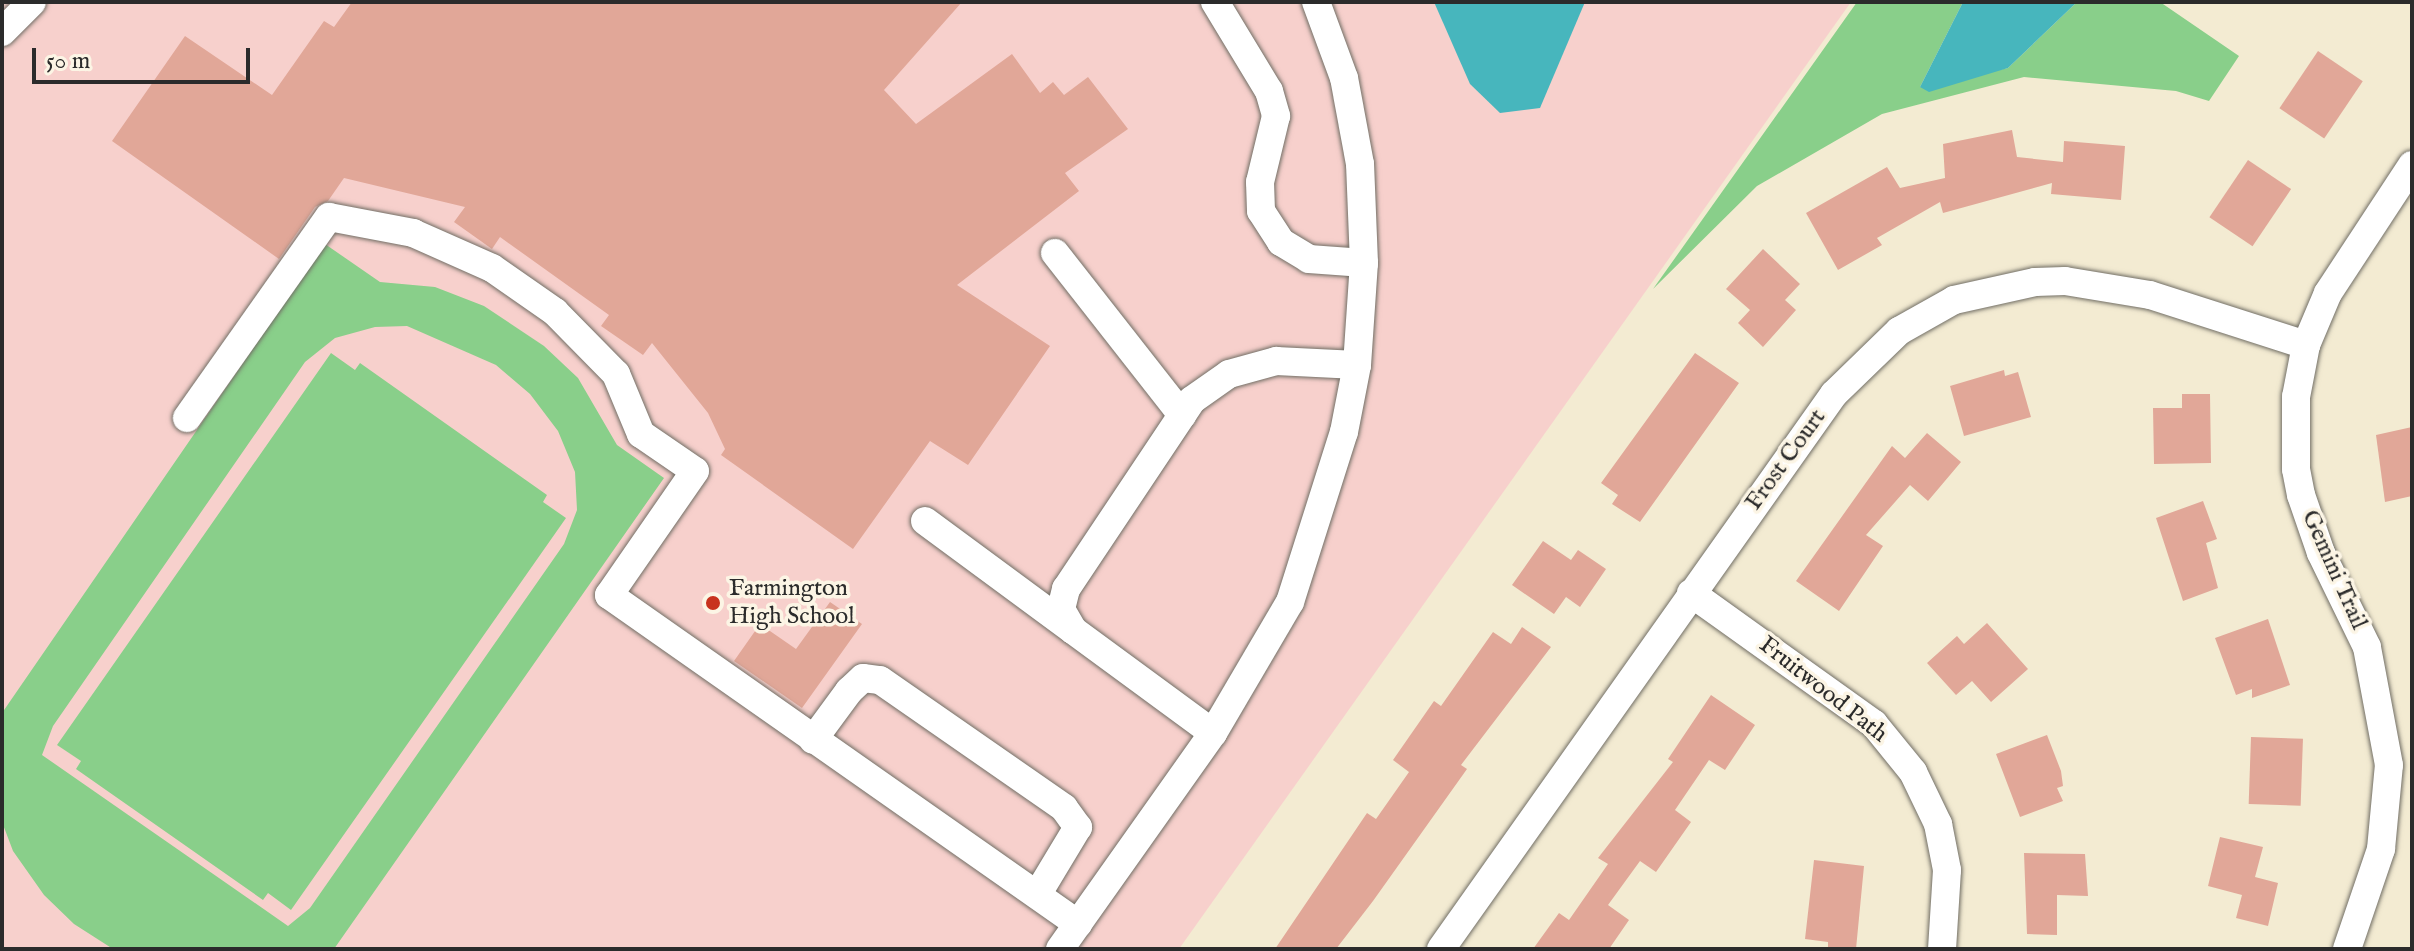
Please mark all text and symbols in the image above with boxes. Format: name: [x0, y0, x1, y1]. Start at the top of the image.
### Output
scale bar: [36, 32, 254, 82]
text: 50 m: [46, 46, 90, 77]
street label: Frost Court: [1740, 404, 1832, 516]
street label: Gemini Trail: [2295, 506, 2373, 634]
place label: Farmington High School: [729, 575, 855, 631]
marker: Farmington High School: [704, 594, 722, 612]
street label: Fruitwood Path: [1753, 631, 1893, 749]

